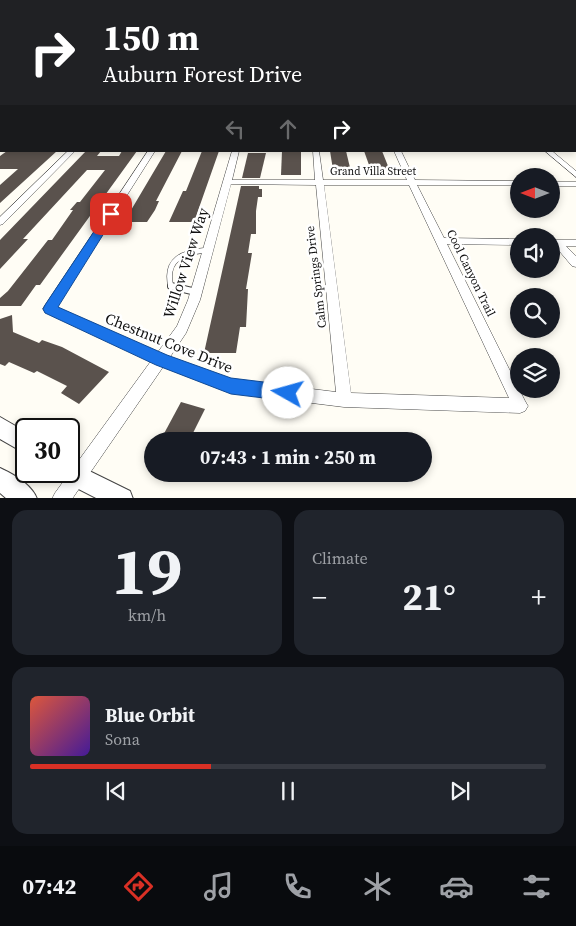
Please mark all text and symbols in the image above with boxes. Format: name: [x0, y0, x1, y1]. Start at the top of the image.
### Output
text: 150 m: [103, 14, 199, 62]
icon: right: [20, 20, 85, 85]
text: Auburn Forest Drive: [103, 59, 302, 89]
icon: left: [221, 115, 249, 143]
icon: ahead: [274, 115, 302, 143]
icon: right: [327, 115, 355, 143]
street label: Grand Villa Street: [330, 164, 416, 179]
north arrow: [510, 168, 560, 218]
map controls: [510, 168, 560, 398]
pin: [90, 193, 132, 235]
icon: arrive: [97, 200, 125, 228]
street label: Willow View Way: [158, 205, 213, 321]
street label: Calm Springs Drive: [302, 225, 330, 329]
street label: Cool Canyon Trail: [443, 227, 499, 320]
button: sound: [510, 228, 560, 278]
button: search: [510, 288, 560, 338]
street label: Chestnut Cove Drive: [102, 307, 236, 378]
button: layers: [510, 348, 560, 398]
position arrow: [261, 366, 313, 418]
speed limit sign: 30: [15, 418, 80, 483]
text: 07:43 · 1 min · 250 m: [200, 444, 376, 470]
text: 19: [112, 527, 182, 616]
text: Climate: [312, 547, 368, 569]
text: 21°: [402, 571, 456, 623]
text: −: [312, 578, 327, 616]
text: +: [531, 578, 546, 616]
text: km/h: [128, 604, 166, 626]
text: Blue Orbit: [105, 702, 195, 728]
text: Sona: [105, 728, 140, 750]
icon: previous: [102, 777, 130, 805]
icon: pause: [274, 777, 302, 805]
icon: next: [446, 777, 474, 805]
icon: directions: [121, 869, 156, 904]
icon: music: [201, 869, 236, 904]
icon: phone: [280, 869, 315, 904]
icon: climate: [360, 869, 395, 904]
icon: car: [439, 869, 474, 904]
icon: filters: [519, 869, 554, 904]
text: 07:42: [22, 871, 77, 901]

